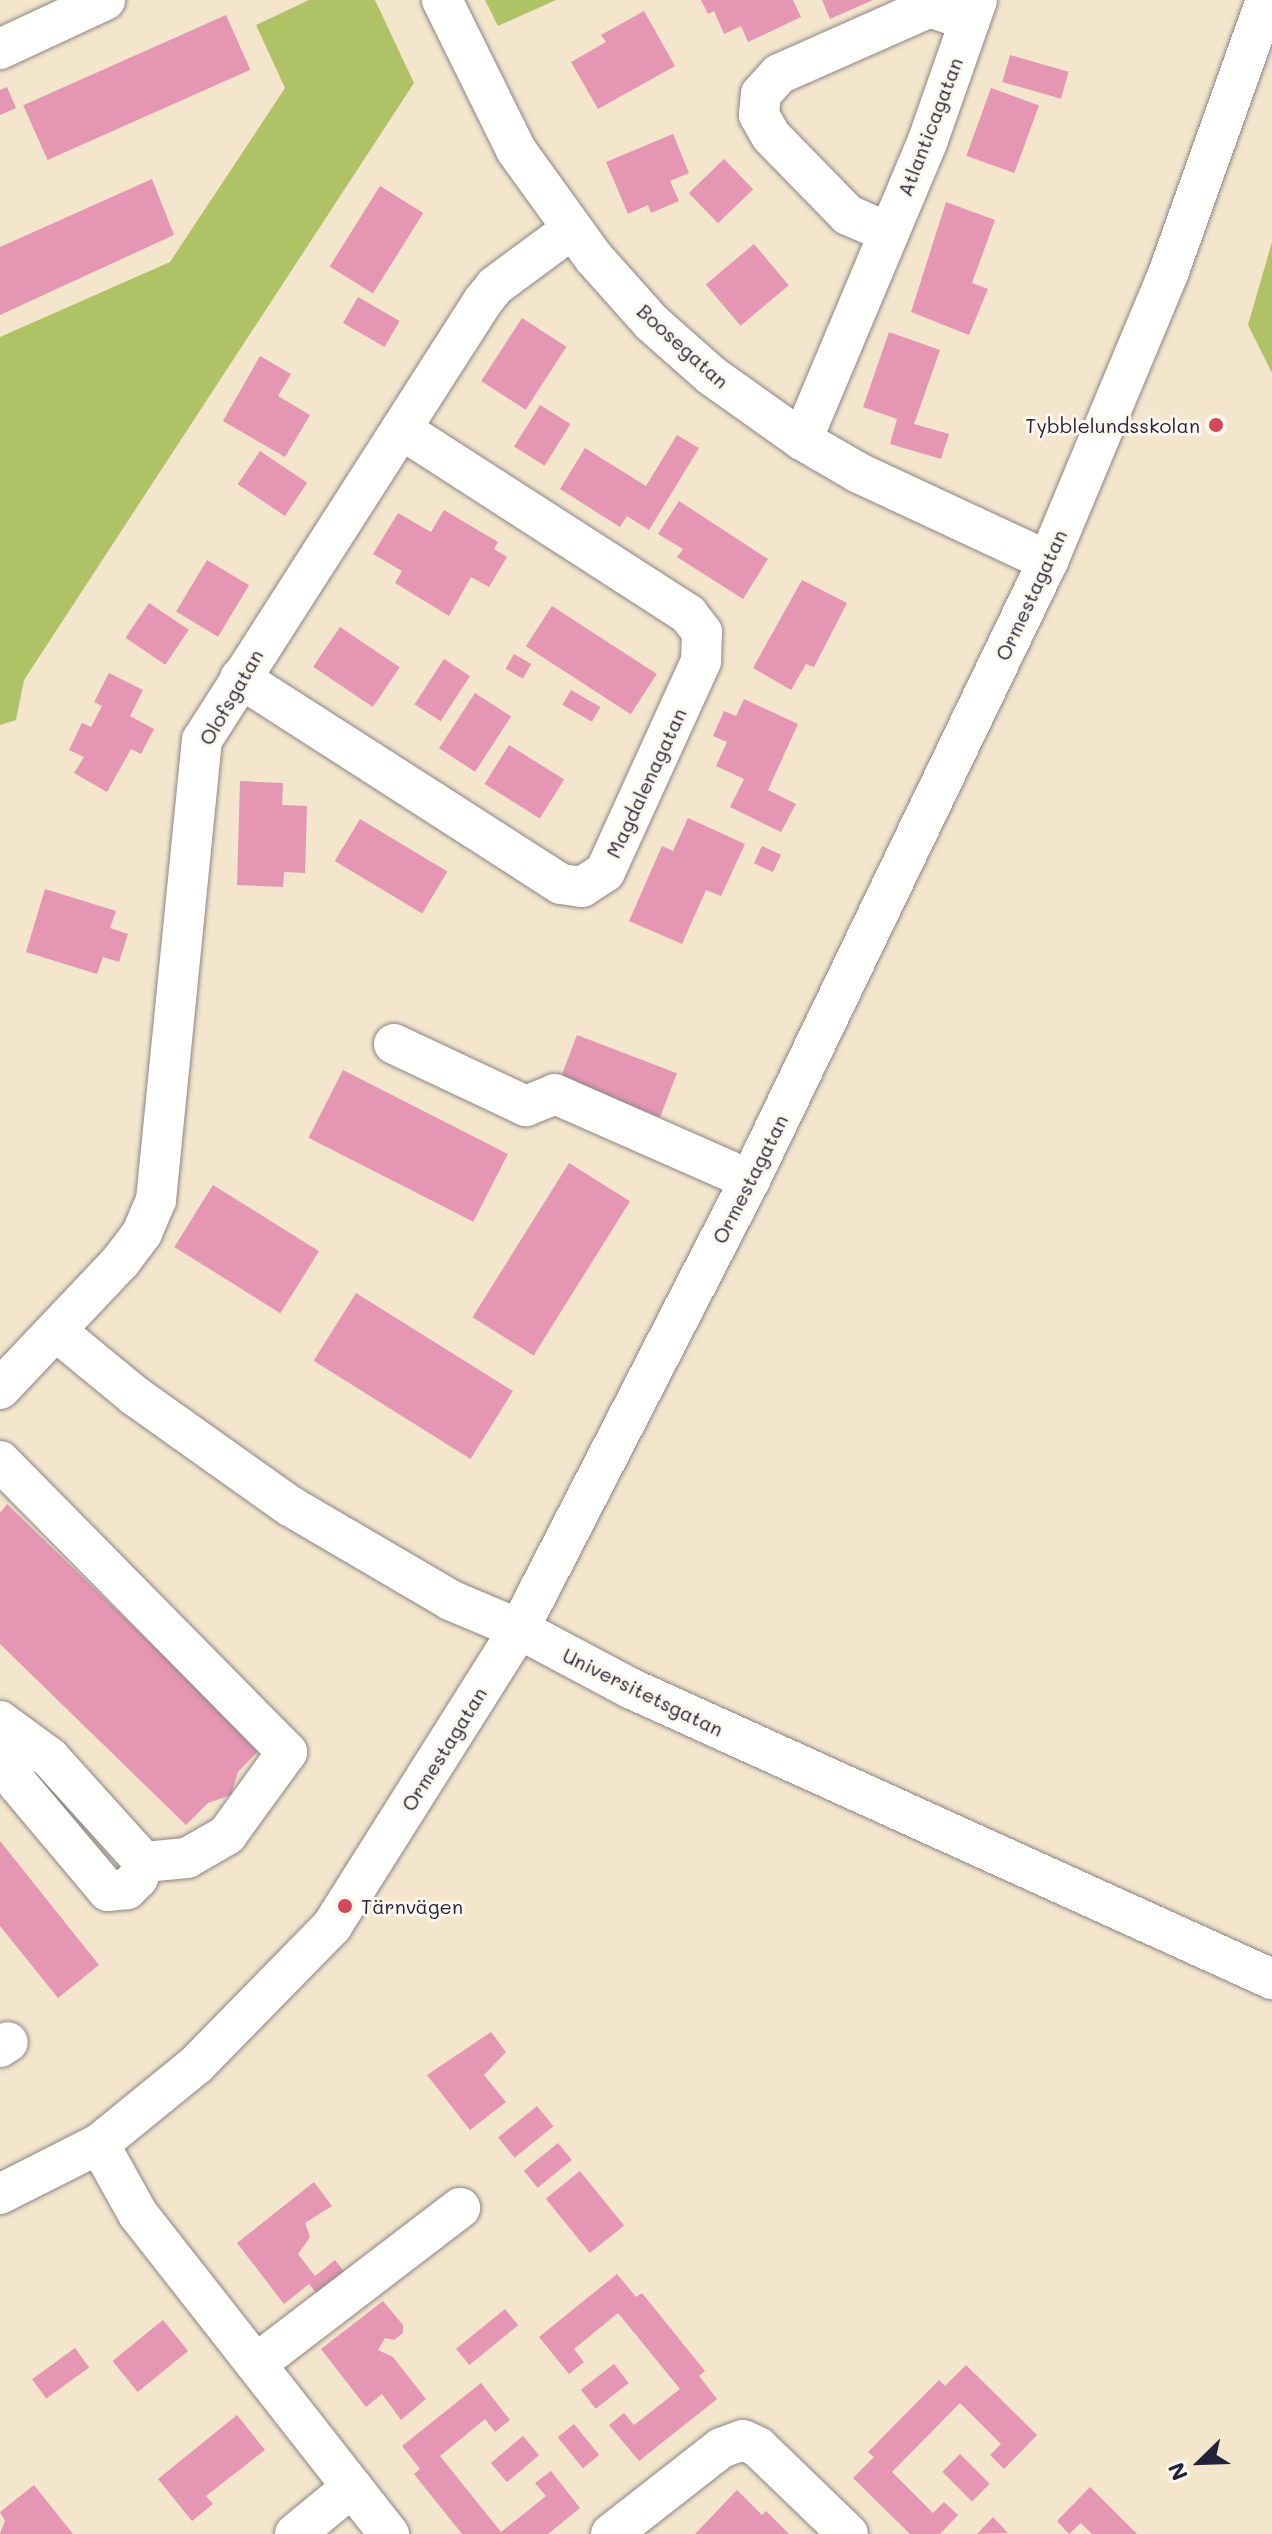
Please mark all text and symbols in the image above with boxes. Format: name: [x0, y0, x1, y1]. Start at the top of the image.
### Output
street label: Atlanticagatan: [893, 54, 967, 200]
street label: Boosegatan: [632, 299, 734, 393]
place label: Tybblelundsskolan: [1025, 413, 1200, 437]
marker: Tybblelundsskolan: [1207, 416, 1225, 434]
street label: Ormestagatan: [990, 526, 1072, 664]
street label: Olofsgatan: [194, 645, 268, 749]
street label: Magdalenagatan: [601, 704, 691, 862]
street label: Ormestagatan: [707, 1110, 793, 1248]
street label: Universitetsgatan: [559, 1643, 727, 1741]
street label: Ormestagatan: [396, 1683, 492, 1815]
place label: Tärnvägen: [361, 1894, 463, 1918]
marker: Tärnvägen: [336, 1897, 354, 1915]
north arrow: [1160, 2422, 1240, 2502]
text: N: [1161, 2458, 1194, 2485]

